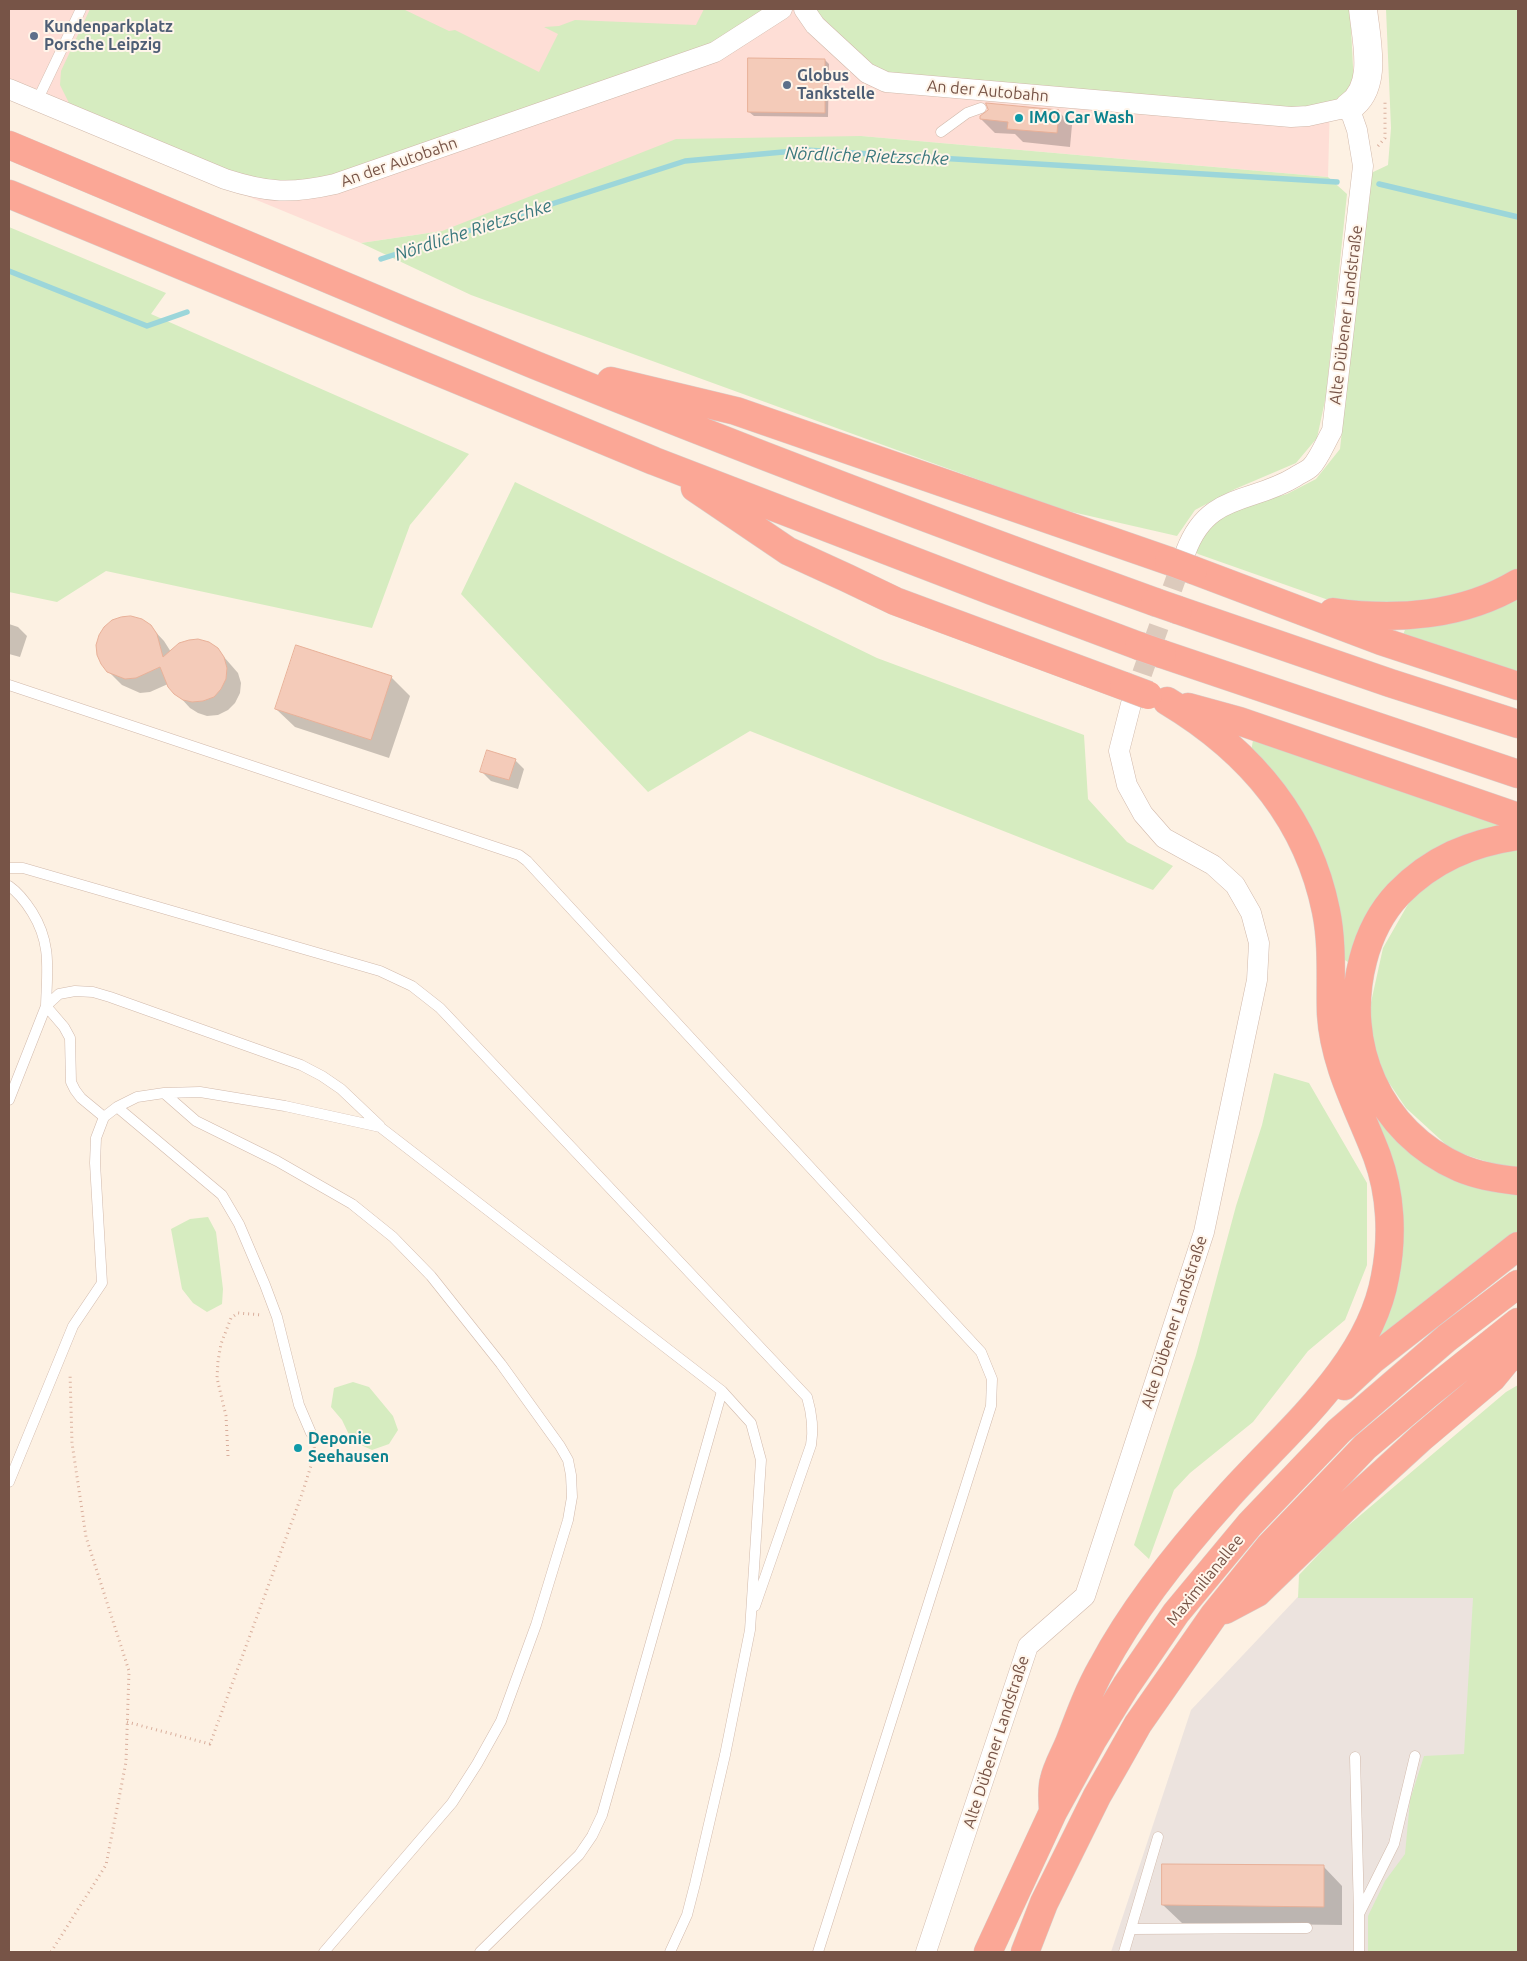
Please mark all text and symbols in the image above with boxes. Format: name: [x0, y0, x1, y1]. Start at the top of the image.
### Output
place label: Kundenparkplatz Porsche Leipzig: [44, 17, 173, 55]
marker: Kundenparkplatz Porsche Leipzig: [28, 30, 40, 42]
place label: Globus Tankstelle: [797, 66, 875, 104]
street label: An der Autobahn: [926, 76, 1050, 106]
marker: Globus Tankstelle: [781, 79, 793, 91]
place label: IMO Car Wash: [1029, 108, 1134, 128]
marker: IMO Car Wash: [1013, 112, 1025, 124]
street label: An der Autobahn: [338, 133, 460, 191]
water label: Nördliche Rietzschke: [785, 142, 949, 170]
water label: Nördliche Rietzschke: [392, 194, 554, 266]
street label: Alte Dübener Landstraße: [1325, 224, 1367, 406]
street label: Alte Dübener Landstraße: [1137, 1233, 1211, 1411]
place label: Deponie Seehausen: [308, 1429, 389, 1467]
marker: Deponie Seehausen: [292, 1442, 304, 1454]
street label: Maximilianallee: [1162, 1531, 1248, 1629]
street label: Alte Dübener Landstraße: [959, 1653, 1033, 1831]

